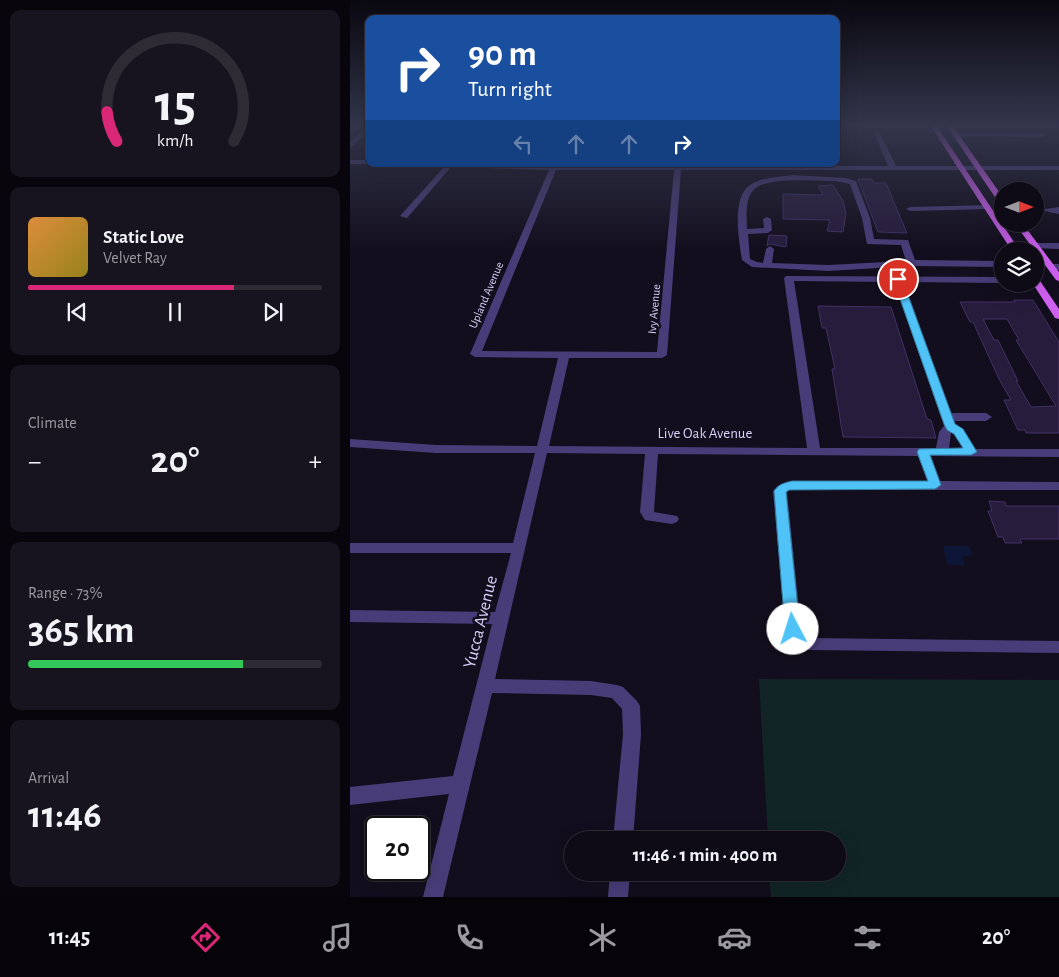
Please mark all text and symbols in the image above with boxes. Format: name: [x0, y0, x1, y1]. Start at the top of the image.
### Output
icon: right: [385, 35, 450, 100]
text: 90 m: [468, 37, 537, 72]
text: 15: [154, 78, 196, 130]
text: Turn right: [468, 78, 552, 100]
icon: left: [509, 130, 537, 158]
icon: ahead: [562, 130, 590, 158]
icon: ahead: [615, 130, 643, 158]
icon: right: [668, 130, 696, 158]
text: km/h: [157, 132, 193, 150]
north arrow: [994, 182, 1044, 232]
map controls: [994, 182, 1044, 292]
text: Static Love: [103, 228, 184, 247]
button: layers: [994, 242, 1044, 292]
text: Velvet Ray: [103, 250, 167, 266]
pin: [877, 258, 919, 300]
street label: Upland Avenue: [467, 260, 505, 330]
icon: arrive: [884, 265, 912, 293]
street label: Ivy Avenue: [646, 284, 663, 335]
icon: previous: [63, 298, 91, 326]
icon: pause: [161, 298, 189, 326]
icon: next: [259, 298, 287, 326]
text: Climate: [28, 415, 77, 431]
street label: Live Oak Avenue: [658, 426, 753, 441]
text: 20°: [151, 442, 199, 480]
text: −: [28, 448, 41, 476]
text: +: [309, 448, 322, 476]
street label: Yucca Avenue: [461, 574, 501, 670]
text: Range · 73%: [28, 585, 103, 601]
position arrow: [766, 602, 818, 654]
text: 365 km: [28, 612, 134, 650]
text: Arrival: [28, 770, 69, 786]
text: 11:46: [28, 797, 102, 835]
speed limit sign: 20: [365, 816, 430, 881]
text: 11:46 · 1 min · 400 m: [633, 846, 777, 865]
icon: directions: [188, 920, 223, 955]
icon: music: [320, 920, 355, 955]
icon: phone: [452, 920, 487, 955]
icon: climate: [585, 920, 620, 955]
icon: car: [717, 920, 752, 955]
icon: filters: [850, 920, 885, 955]
text: 11:45: [49, 926, 90, 948]
text: 20°: [982, 926, 1010, 948]

